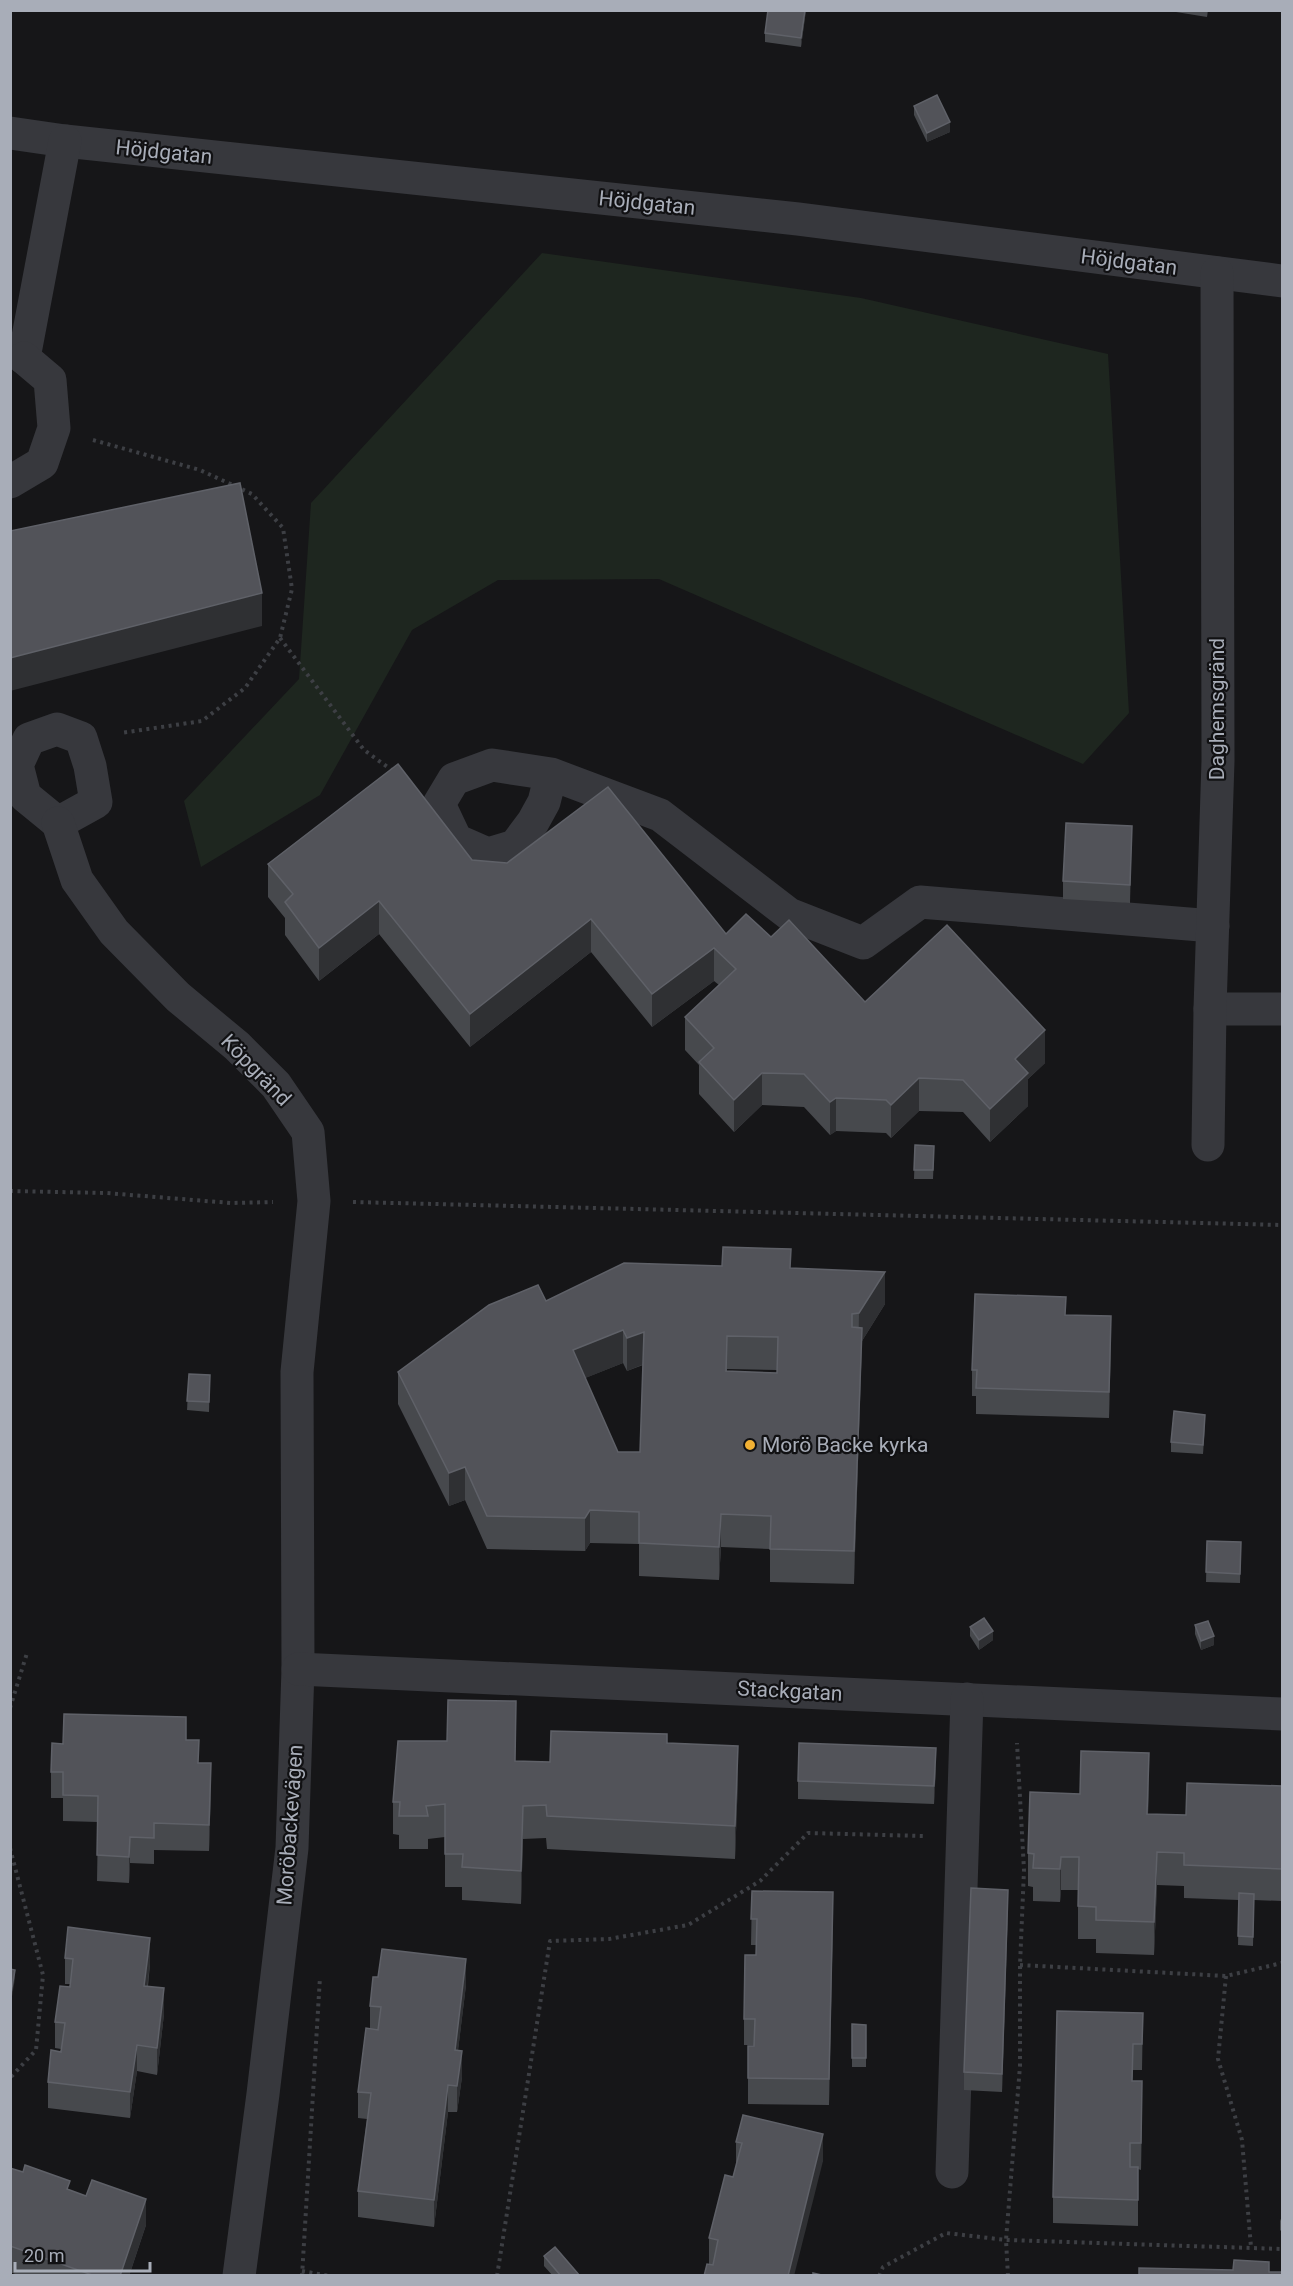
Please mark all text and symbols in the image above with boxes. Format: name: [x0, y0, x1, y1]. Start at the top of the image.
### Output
street label: Höjdgatan: [115, 135, 213, 169]
street label: Höjdgatan: [598, 186, 696, 220]
street label: Höjdgatan: [1079, 244, 1179, 280]
street label: Daghemsgränd: [1205, 638, 1229, 780]
street label: Köpgränd: [216, 1029, 296, 1111]
place label: Morö Backe kyrka: [762, 1433, 928, 1457]
marker: Morö Backe kyrka: [743, 1438, 757, 1452]
street label: Stackgatan: [737, 1676, 843, 1706]
street label: Moröbackevägen: [272, 1744, 308, 1906]
scale bar: [15, 2235, 150, 2273]
text: 20 m: [24, 2245, 64, 2266]

